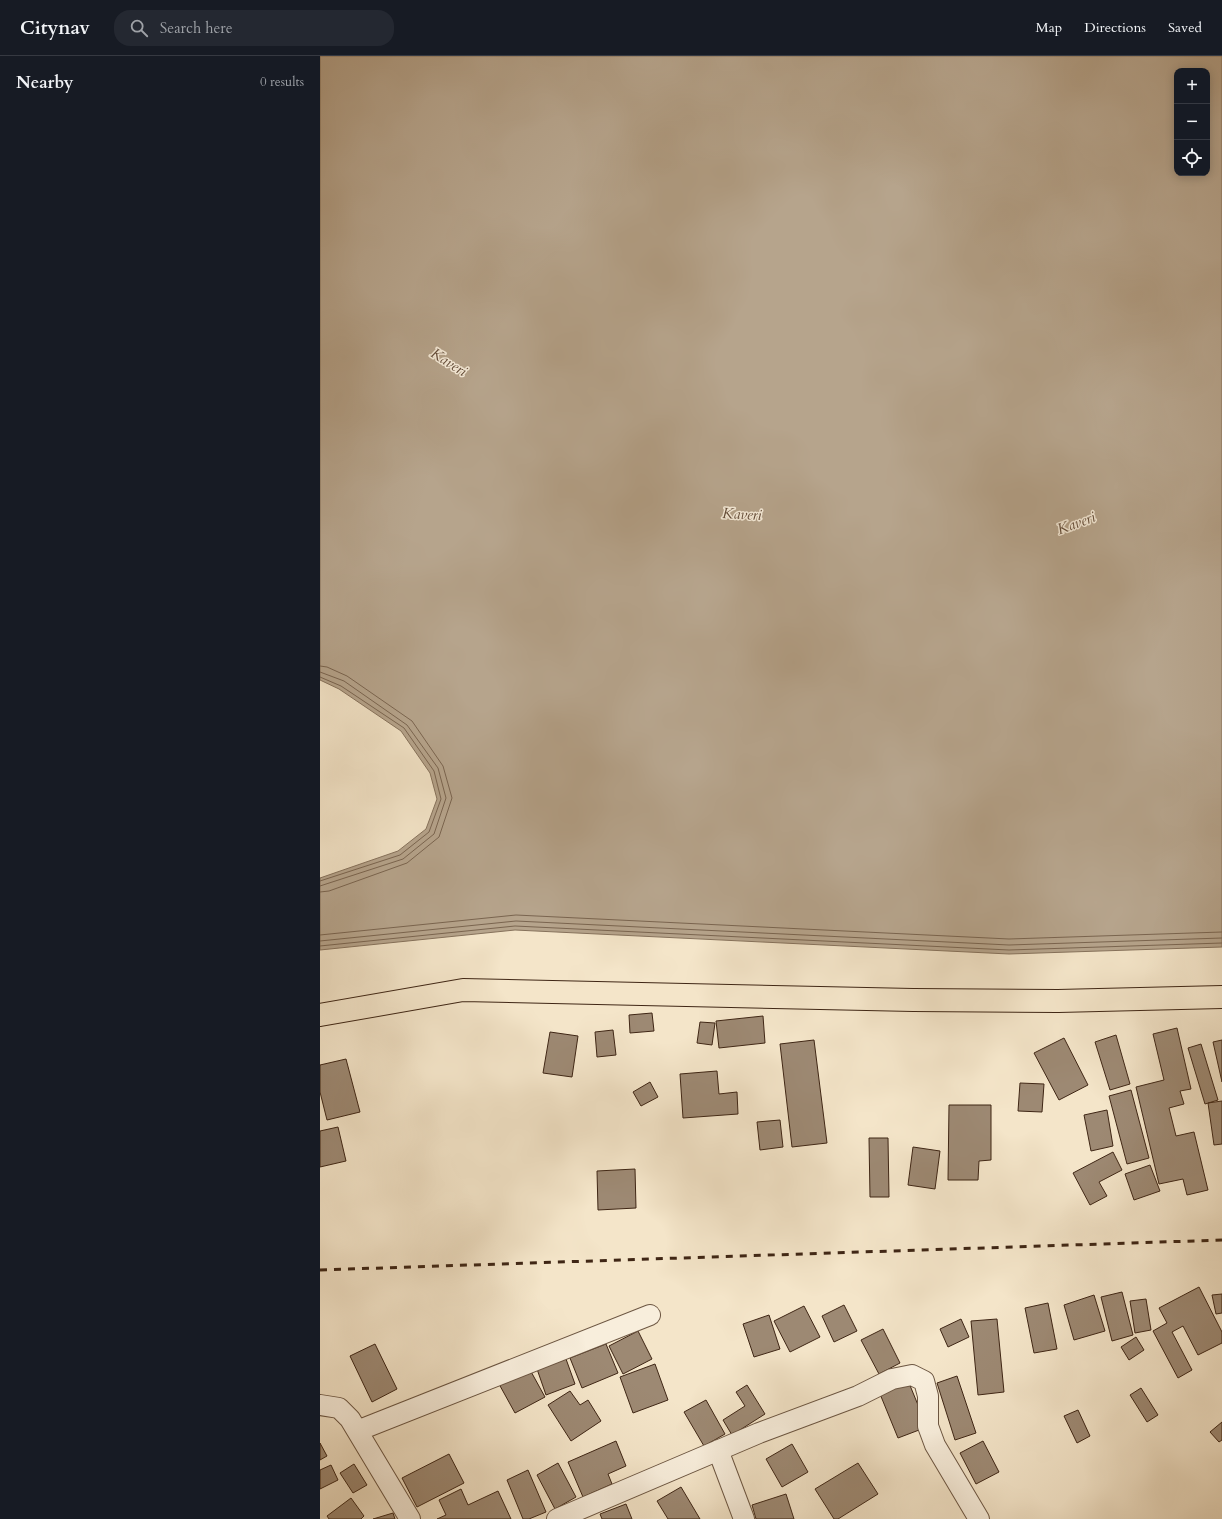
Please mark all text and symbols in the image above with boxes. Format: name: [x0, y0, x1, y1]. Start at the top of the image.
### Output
search box: [114, 10, 394, 46]
text: Citynav: [20, 15, 90, 41]
icon: search: [128, 17, 150, 39]
text: Search here: [160, 18, 233, 38]
text: Map: [1036, 18, 1062, 37]
text: Directions: [1084, 18, 1146, 37]
text: Saved: [1168, 18, 1202, 37]
map controls: [1174, 68, 1210, 176]
button: +: [1174, 68, 1210, 104]
text: Nearby: [16, 71, 73, 94]
text: 0 results: [260, 73, 304, 91]
button: −: [1174, 104, 1210, 140]
button: locate: [1174, 140, 1210, 176]
water label: Kaveri: [427, 343, 472, 381]
water label: Kaveri: [722, 503, 763, 525]
water label: Kaveri: [1054, 507, 1099, 539]

